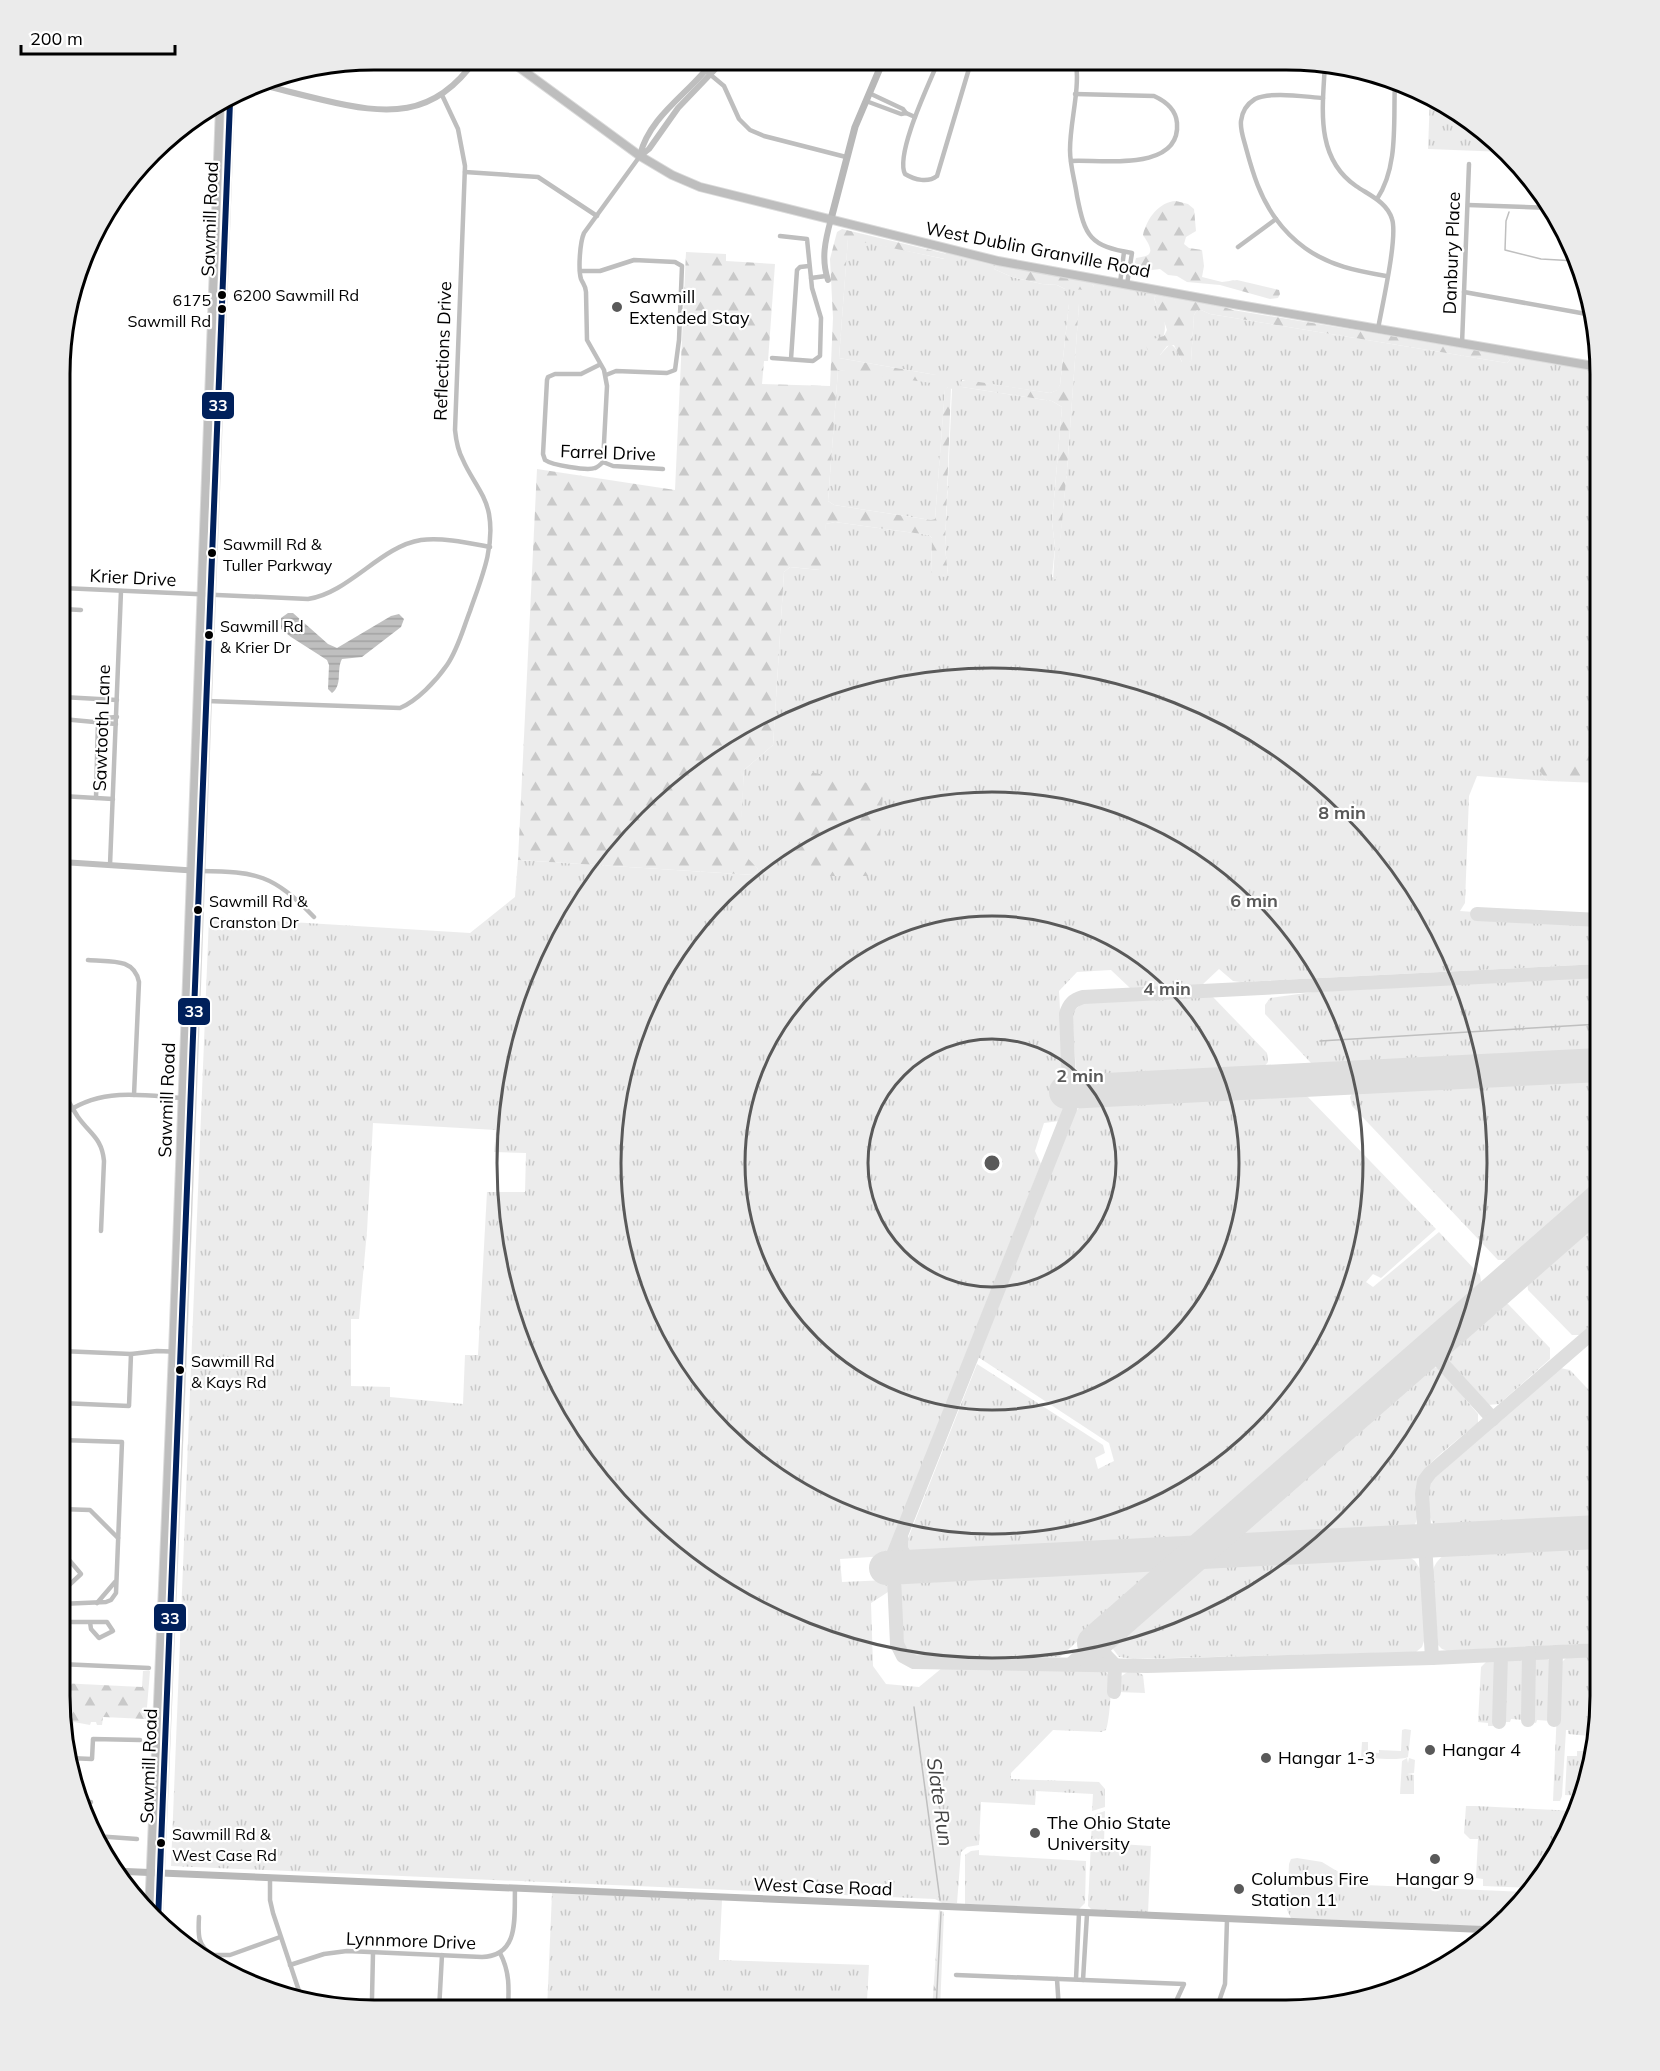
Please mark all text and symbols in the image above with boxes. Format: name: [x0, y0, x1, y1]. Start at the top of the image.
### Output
scale bar: [21, 18, 176, 56]
text: 200 m: [30, 27, 83, 50]
street label: Sawmill Road: [196, 161, 223, 277]
street label: Danbury Place: [1438, 191, 1465, 315]
street label: West Dublin Granville Road: [924, 216, 1153, 283]
street label: Reflections Drive: [429, 281, 456, 421]
place label: 6200 Sawmill Rd: [233, 285, 359, 305]
place label: Sawmill Extended Stay: [629, 285, 750, 329]
marker: 6200 Sawmill Rd: [216, 289, 228, 301]
place label: 6175 Sawmill Rd: [127, 290, 211, 331]
marker: Sawmill Extended Stay: [610, 300, 624, 314]
marker: 6175 Sawmill Rd: [216, 303, 228, 315]
line badge: 33: [201, 391, 235, 420]
text: 33: [208, 395, 228, 415]
street label: Farrel Drive: [560, 439, 656, 466]
place label: Sawmill Rd & Tuller Parkway: [223, 534, 333, 575]
marker: Sawmill Rd & Tuller Parkway: [206, 547, 218, 559]
street label: Krier Drive: [89, 564, 177, 591]
place label: Sawmill Rd & Krier Dr: [220, 616, 304, 657]
marker: Sawmill Rd & Krier Dr: [203, 629, 215, 641]
street label: Sawtooth Lane: [88, 664, 115, 792]
text: 8 min: [1318, 801, 1366, 824]
text: 6 min: [1230, 889, 1278, 912]
place label: Sawmill Rd & Cranston Dr: [209, 891, 308, 932]
marker: Sawmill Rd & Cranston Dr: [192, 904, 204, 916]
text: 4 min: [1143, 977, 1191, 1000]
line badge: 33: [177, 997, 211, 1026]
text: 33: [184, 1001, 204, 1021]
street label: Sawmill Road: [153, 1042, 180, 1158]
text: 2 min: [1056, 1064, 1104, 1087]
centre of rings: [982, 1153, 1002, 1173]
place label: Sawmill Rd & Kays Rd: [191, 1351, 275, 1392]
marker: Sawmill Rd & Kays Rd: [174, 1364, 186, 1376]
line badge: 33: [153, 1603, 187, 1632]
text: 33: [160, 1608, 180, 1628]
street label: Sawmill Road: [135, 1708, 162, 1824]
place label: Hangar 4: [1442, 1738, 1521, 1761]
marker: Hangar 4: [1423, 1743, 1437, 1757]
place label: Hangar 1-3: [1278, 1746, 1375, 1769]
marker: Hangar 1-3: [1259, 1751, 1273, 1765]
water label: Slate Run: [922, 1756, 959, 1848]
place label: The Ohio State University: [1047, 1811, 1171, 1855]
place label: Sawmill Rd & West Case Rd: [172, 1824, 277, 1865]
marker: The Ohio State University: [1028, 1826, 1042, 1840]
marker: Sawmill Rd & West Case Rd: [155, 1837, 167, 1849]
marker: Hangar 9: [1428, 1852, 1442, 1866]
place label: Columbus Fire Station 11: [1251, 1867, 1369, 1911]
place label: Hangar 9: [1396, 1867, 1474, 1890]
street label: West Case Road: [753, 1873, 893, 1900]
marker: Columbus Fire Station 11: [1232, 1882, 1246, 1896]
street label: Lynnmore Drive: [346, 1927, 476, 1954]

